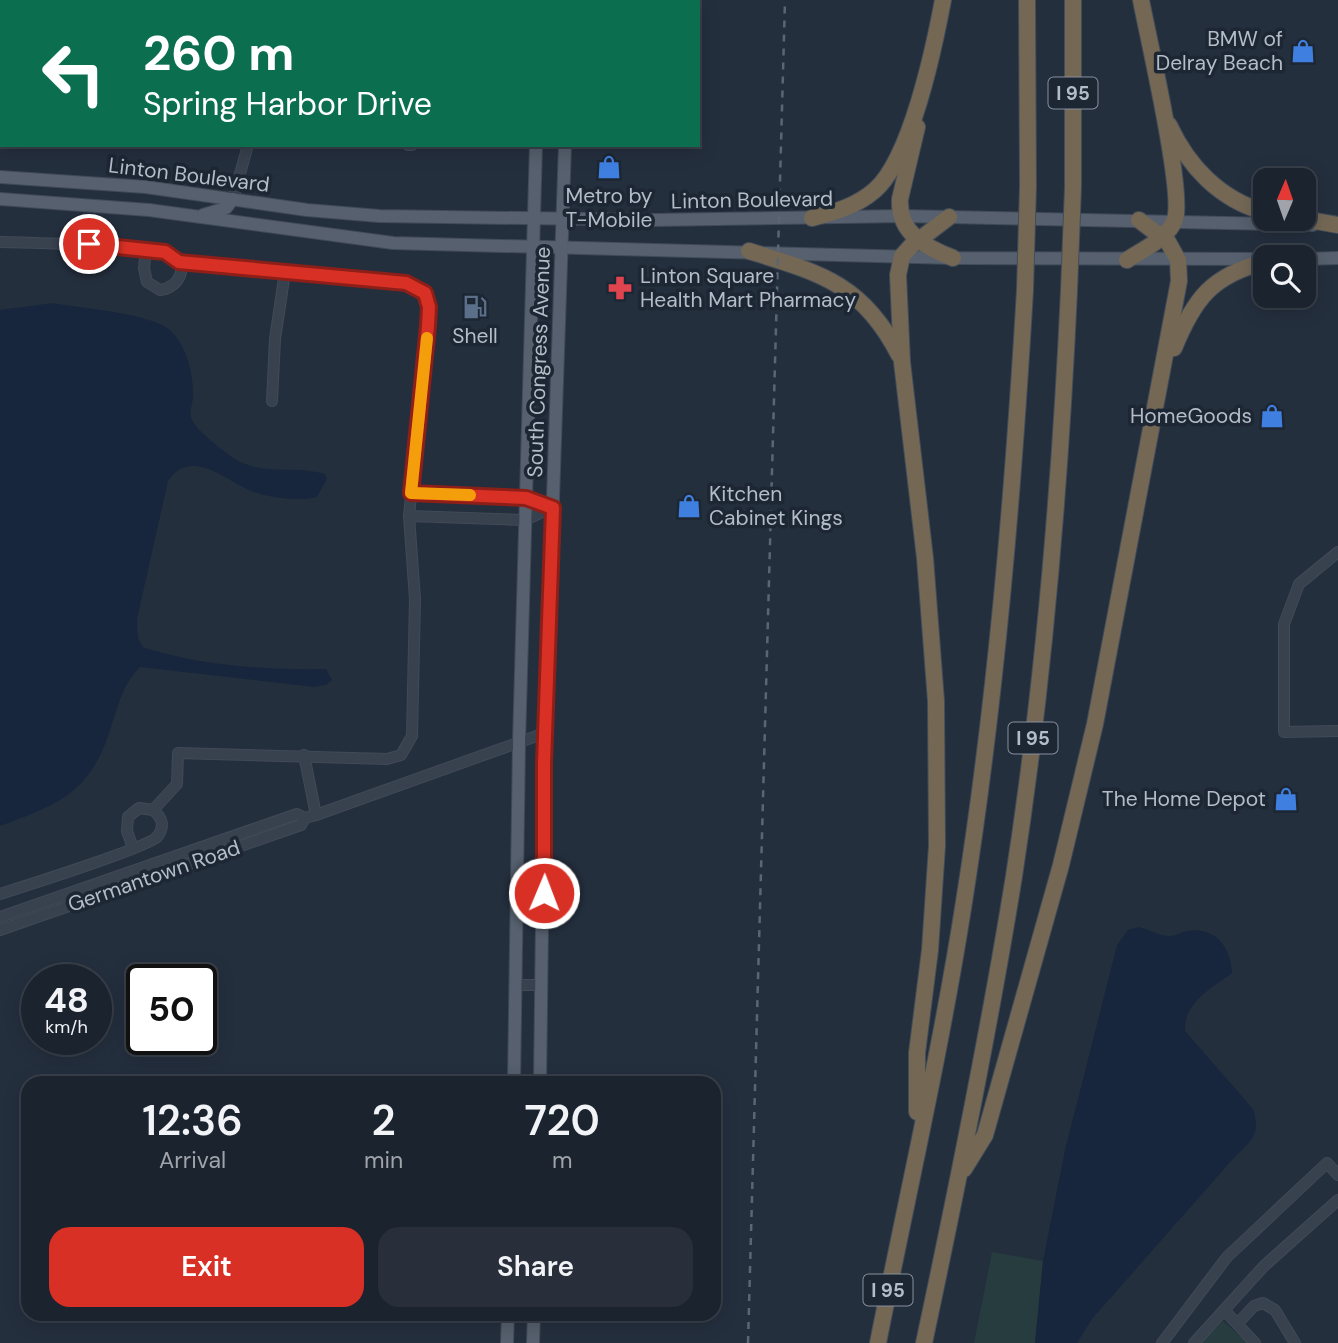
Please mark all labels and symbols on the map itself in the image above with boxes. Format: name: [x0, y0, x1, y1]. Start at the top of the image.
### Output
place label: BMW of Delray Beach: [1156, 25, 1283, 77]
shop icon: BMW of Delray Beach: [1289, 37, 1317, 65]
road number: I 95: [1048, 78, 1098, 108]
street label: Linton Boulevard: [107, 151, 271, 199]
shop icon: Metro by T-Mobile: [595, 153, 623, 181]
north arrow: [1253, 168, 1316, 231]
place label: Metro by T-Mobile: [565, 182, 653, 234]
street label: Linton Boulevard: [671, 185, 833, 215]
pin: [59, 214, 119, 274]
street label: South Congress Avenue: [521, 246, 557, 478]
place label: Linton Square Health Mart Pharmacy: [640, 262, 856, 314]
pharmacy icon: Linton Square Health Mart Pharmacy: [606, 274, 634, 302]
fuel station icon: Shell: [461, 293, 489, 321]
place label: Shell: [452, 322, 498, 350]
place label: HomeGoods: [1130, 402, 1252, 430]
shop icon: HomeGoods: [1258, 402, 1286, 430]
place label: Kitchen Cabinet Kings: [709, 480, 843, 532]
shop icon: Kitchen Cabinet Kings: [675, 492, 703, 520]
road number: I 95: [1009, 722, 1058, 754]
place label: The Home Depot: [1102, 785, 1266, 813]
shop icon: The Home Depot: [1272, 785, 1300, 813]
street label: Germantown Road: [64, 833, 244, 919]
position arrow: [507, 856, 581, 930]
speed limit sign: 50: [126, 964, 217, 1055]
road number: I 95: [864, 1274, 912, 1306]

